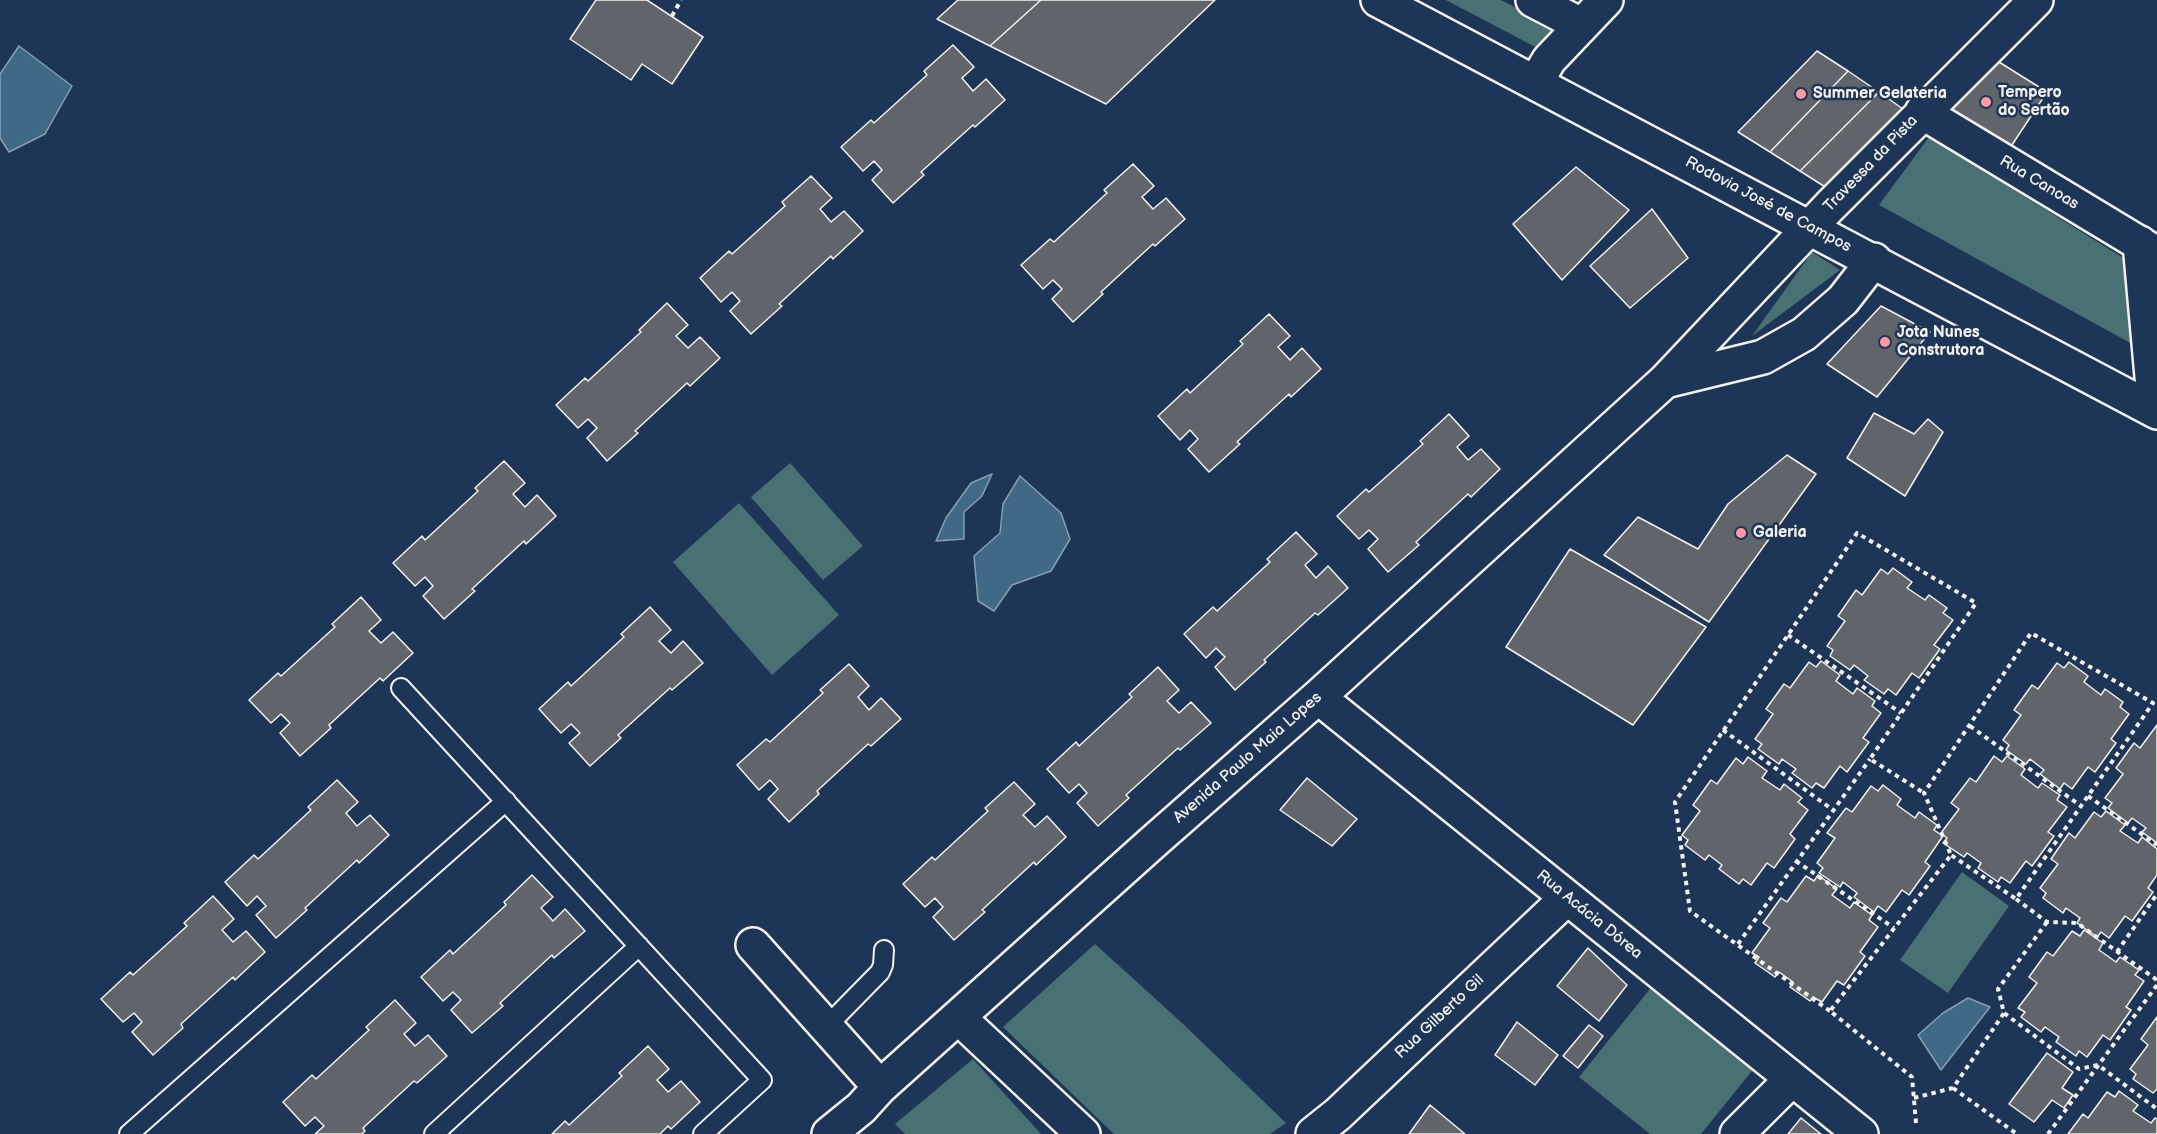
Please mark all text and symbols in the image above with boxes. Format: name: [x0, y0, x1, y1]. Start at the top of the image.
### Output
place label: Tempero do Sertão: [1998, 83, 2070, 121]
place label: Summer Gelateria: [1813, 84, 1947, 104]
marker: Summer Gelateria: [1794, 87, 1808, 101]
marker: Tempero do Sertão: [1979, 95, 1993, 109]
street label: Travessa da Pista: [1820, 112, 1922, 216]
street label: Rua Canoas: [1996, 152, 2082, 214]
street label: Rodovia José de Campos: [1682, 153, 1854, 257]
place label: Jota Nunes Construtora: [1897, 323, 1984, 361]
marker: Jota Nunes Construtora: [1878, 335, 1892, 349]
place label: Galeria: [1753, 523, 1807, 543]
marker: Galeria: [1734, 526, 1748, 540]
street label: Avenida Paulo Maia Lopes: [1170, 688, 1326, 828]
street label: Rua Acácia Dórea: [1532, 866, 1646, 964]
street label: Rua Gilberto Gil: [1392, 971, 1488, 1063]

